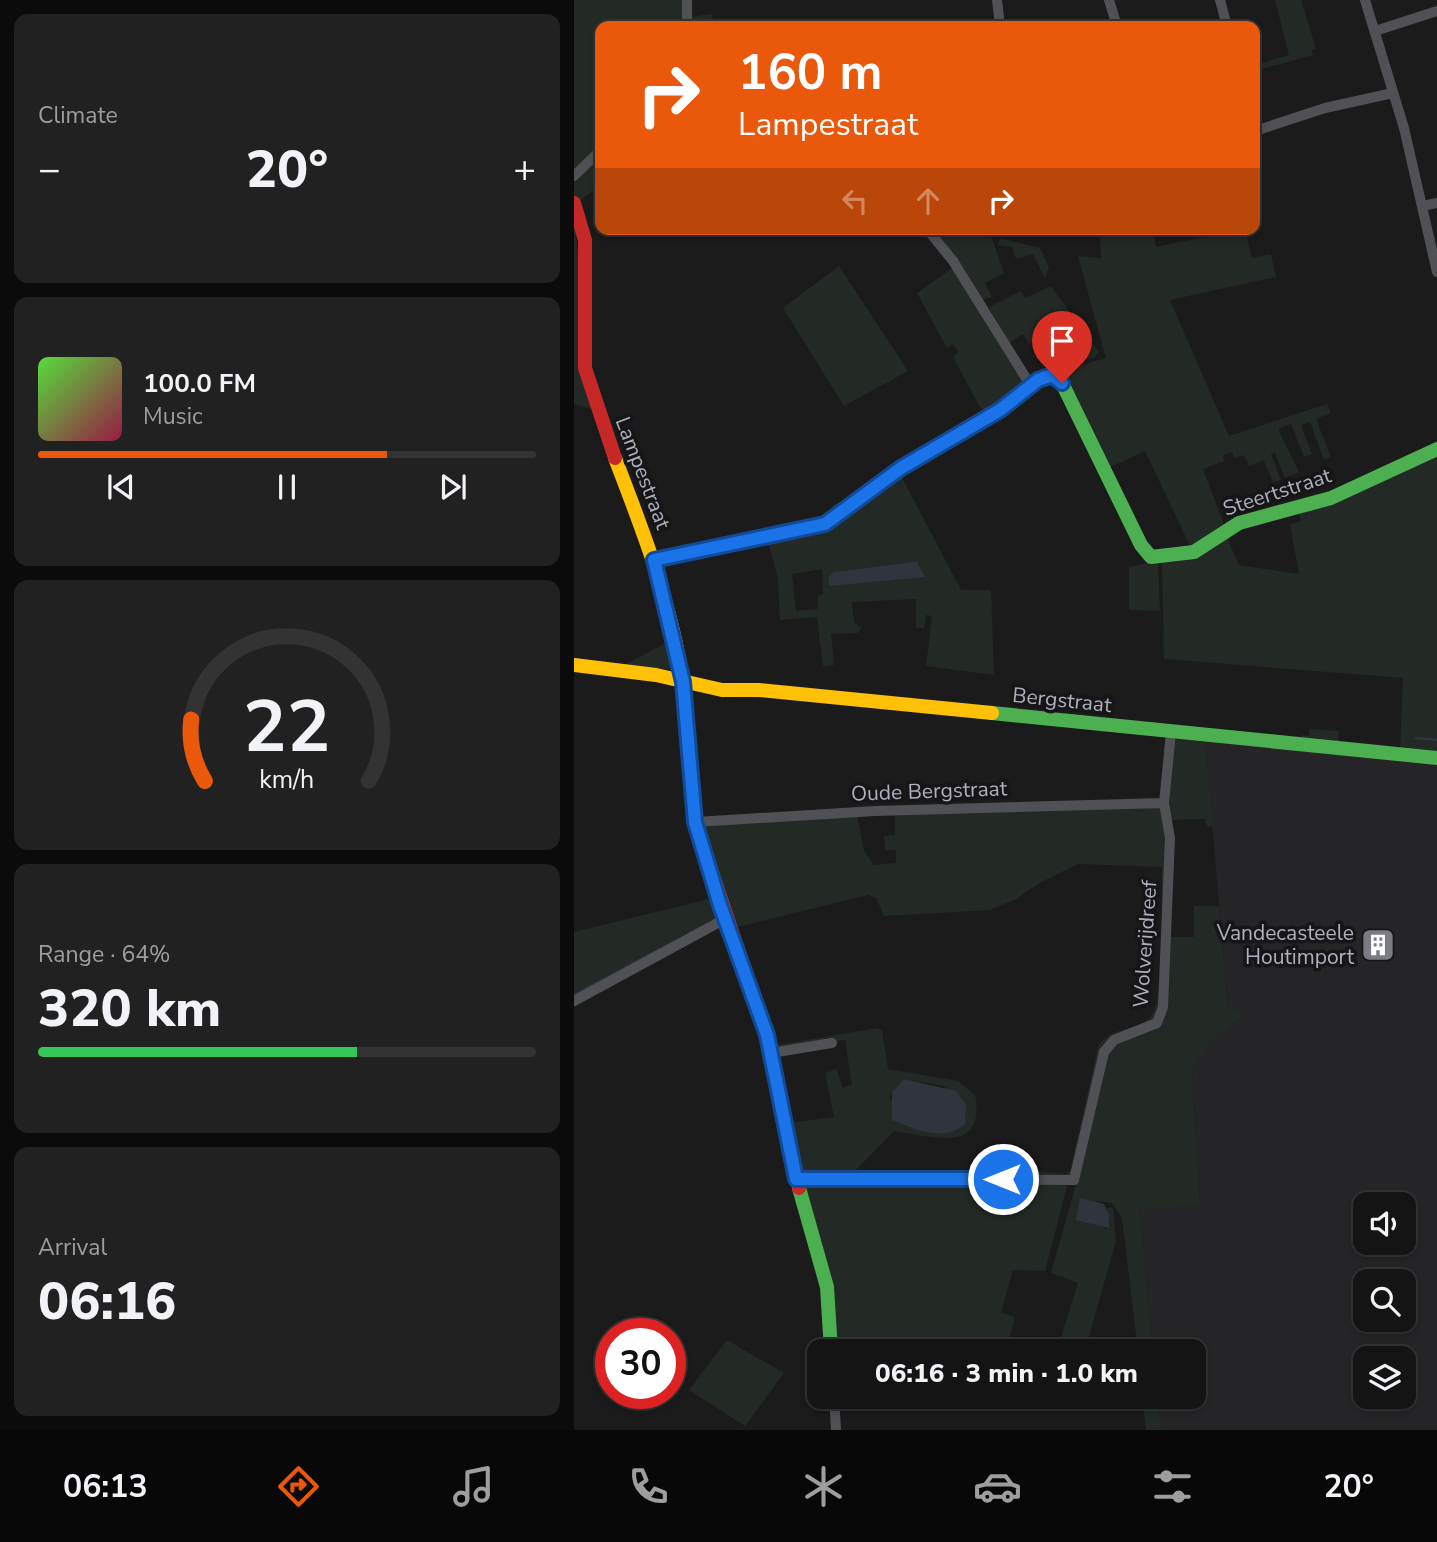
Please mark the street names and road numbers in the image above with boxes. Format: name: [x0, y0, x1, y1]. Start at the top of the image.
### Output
street label: Lampestraat: [609, 413, 677, 534]
street label: Steertstraat: [1219, 461, 1335, 523]
street label: Bergstraat: [1011, 681, 1114, 719]
street label: Oude Bergstraat: [850, 774, 1008, 808]
street label: Wolverijdreef: [1127, 878, 1163, 1009]

